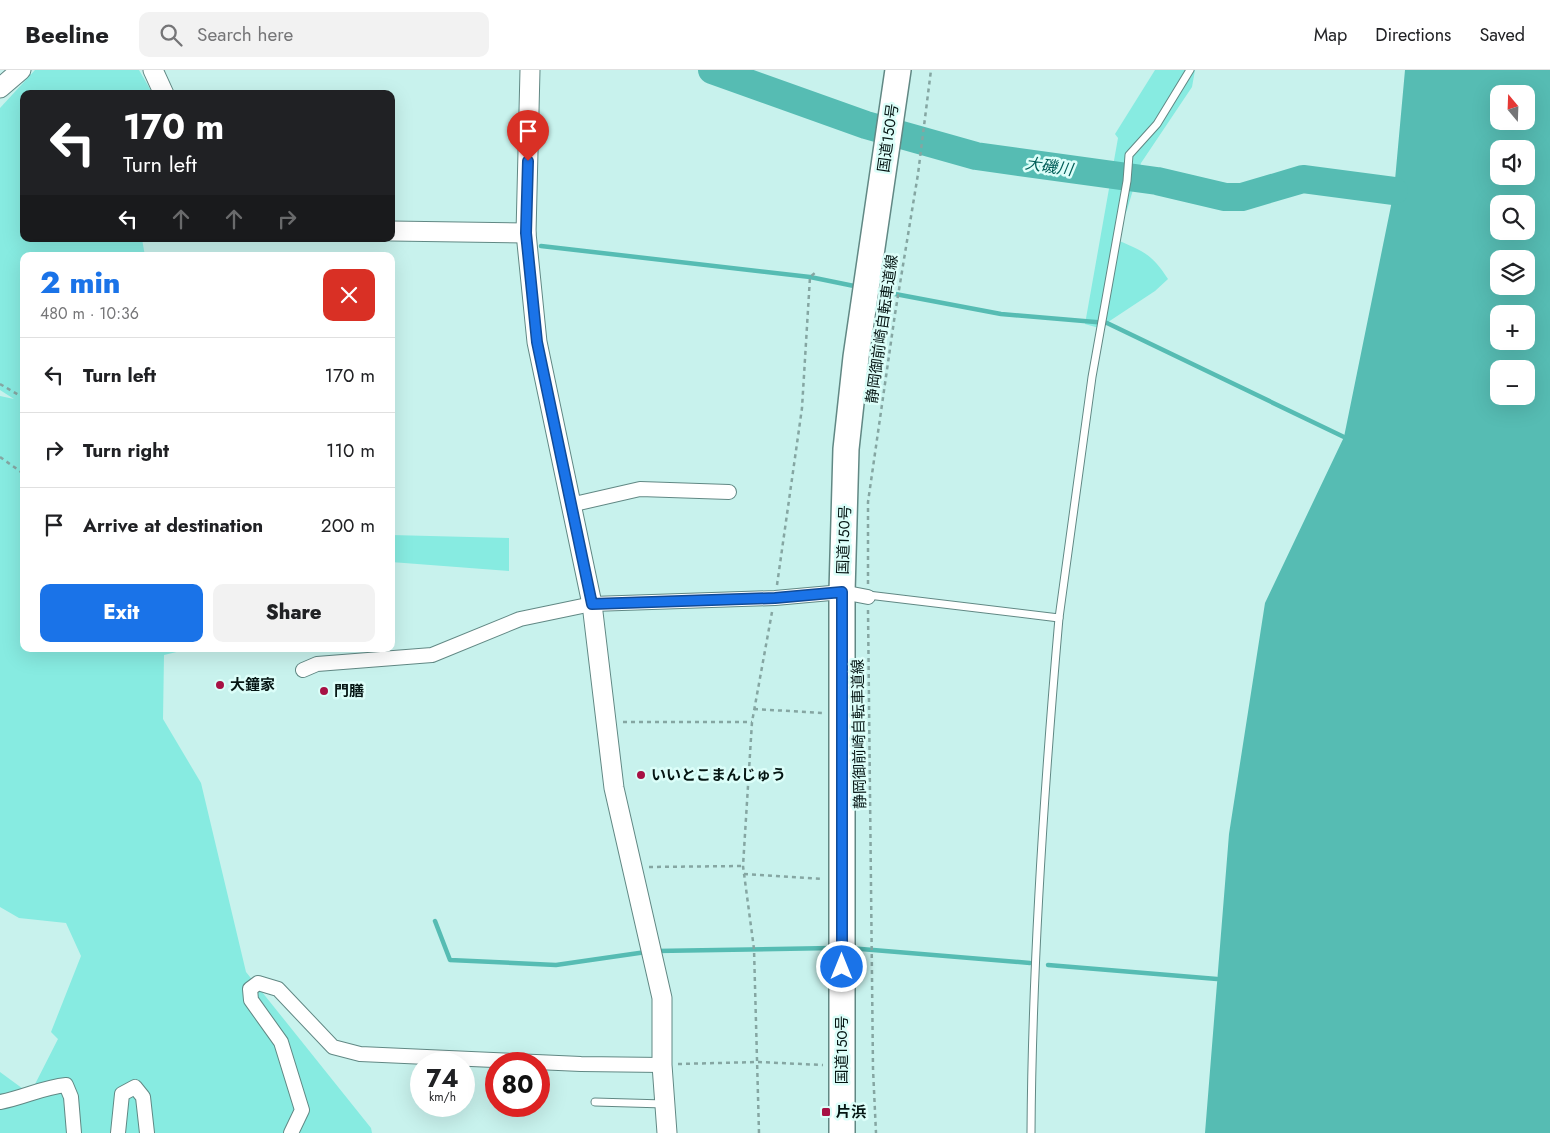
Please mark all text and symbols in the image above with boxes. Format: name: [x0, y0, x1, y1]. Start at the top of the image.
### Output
search box: [139, 12, 489, 57]
text: Beeline: [25, 17, 109, 52]
icon: search: [157, 21, 185, 49]
text: Search here: [197, 21, 293, 48]
text: Map: [1314, 22, 1347, 48]
text: Directions: [1375, 22, 1451, 48]
text: Saved: [1479, 22, 1525, 48]
north arrow: [1490, 85, 1535, 130]
map controls: [1490, 85, 1535, 405]
text: 170 m: [123, 102, 224, 152]
street label: 国道150号: [872, 102, 904, 174]
icon: left: [40, 110, 105, 175]
pin: [507, 110, 549, 161]
icon: arrive: [514, 117, 542, 145]
button: sound: [1490, 140, 1535, 185]
text: Turn left: [123, 148, 197, 180]
water label: 大磯川: [1024, 152, 1076, 182]
button: search: [1490, 195, 1535, 240]
icon: left: [114, 205, 142, 233]
icon: ahead: [167, 205, 195, 233]
icon: ahead: [220, 205, 248, 233]
icon: right: [273, 205, 301, 233]
button: layers: [1490, 250, 1535, 295]
street label: 静岡御前崎自転車道線: [861, 253, 903, 405]
text: 2 min: [40, 261, 121, 304]
button: close: [323, 269, 375, 321]
text: 480 m · 10:36: [40, 302, 139, 325]
button: +: [1490, 305, 1535, 350]
button: −: [1490, 360, 1535, 405]
icon: left: [40, 361, 68, 389]
text: Turn left: [83, 362, 156, 389]
text: 170 m: [325, 362, 375, 389]
icon: right: [40, 436, 68, 464]
text: Turn right: [83, 437, 169, 464]
text: 110 m: [326, 437, 375, 464]
street label: 国道150号: [832, 505, 856, 575]
icon: arrive: [40, 511, 68, 539]
text: Arrive at destination: [83, 512, 263, 539]
text: 200 m: [321, 512, 375, 539]
button: Exit: [40, 584, 203, 642]
button: Share: [213, 584, 375, 642]
street label: 静岡御前崎自転車道線: [847, 659, 871, 809]
place label: 大鐘家: [230, 674, 275, 696]
marker: 大鐘家: [214, 679, 226, 691]
place label: 門膳: [334, 680, 364, 702]
marker: 門膳: [318, 685, 330, 697]
place label: いいとこまんじゅう: [651, 764, 786, 786]
marker: いいとこまんじゅう: [635, 769, 647, 781]
position arrow: [815, 940, 867, 992]
street label: 国道150号: [831, 1015, 853, 1085]
speed limit sign: 80: [485, 1052, 550, 1117]
text: 74: [426, 1060, 459, 1096]
text: km/h: [429, 1088, 456, 1106]
place label: 片浜: [836, 1101, 867, 1123]
marker: 片浜: [820, 1106, 832, 1118]

